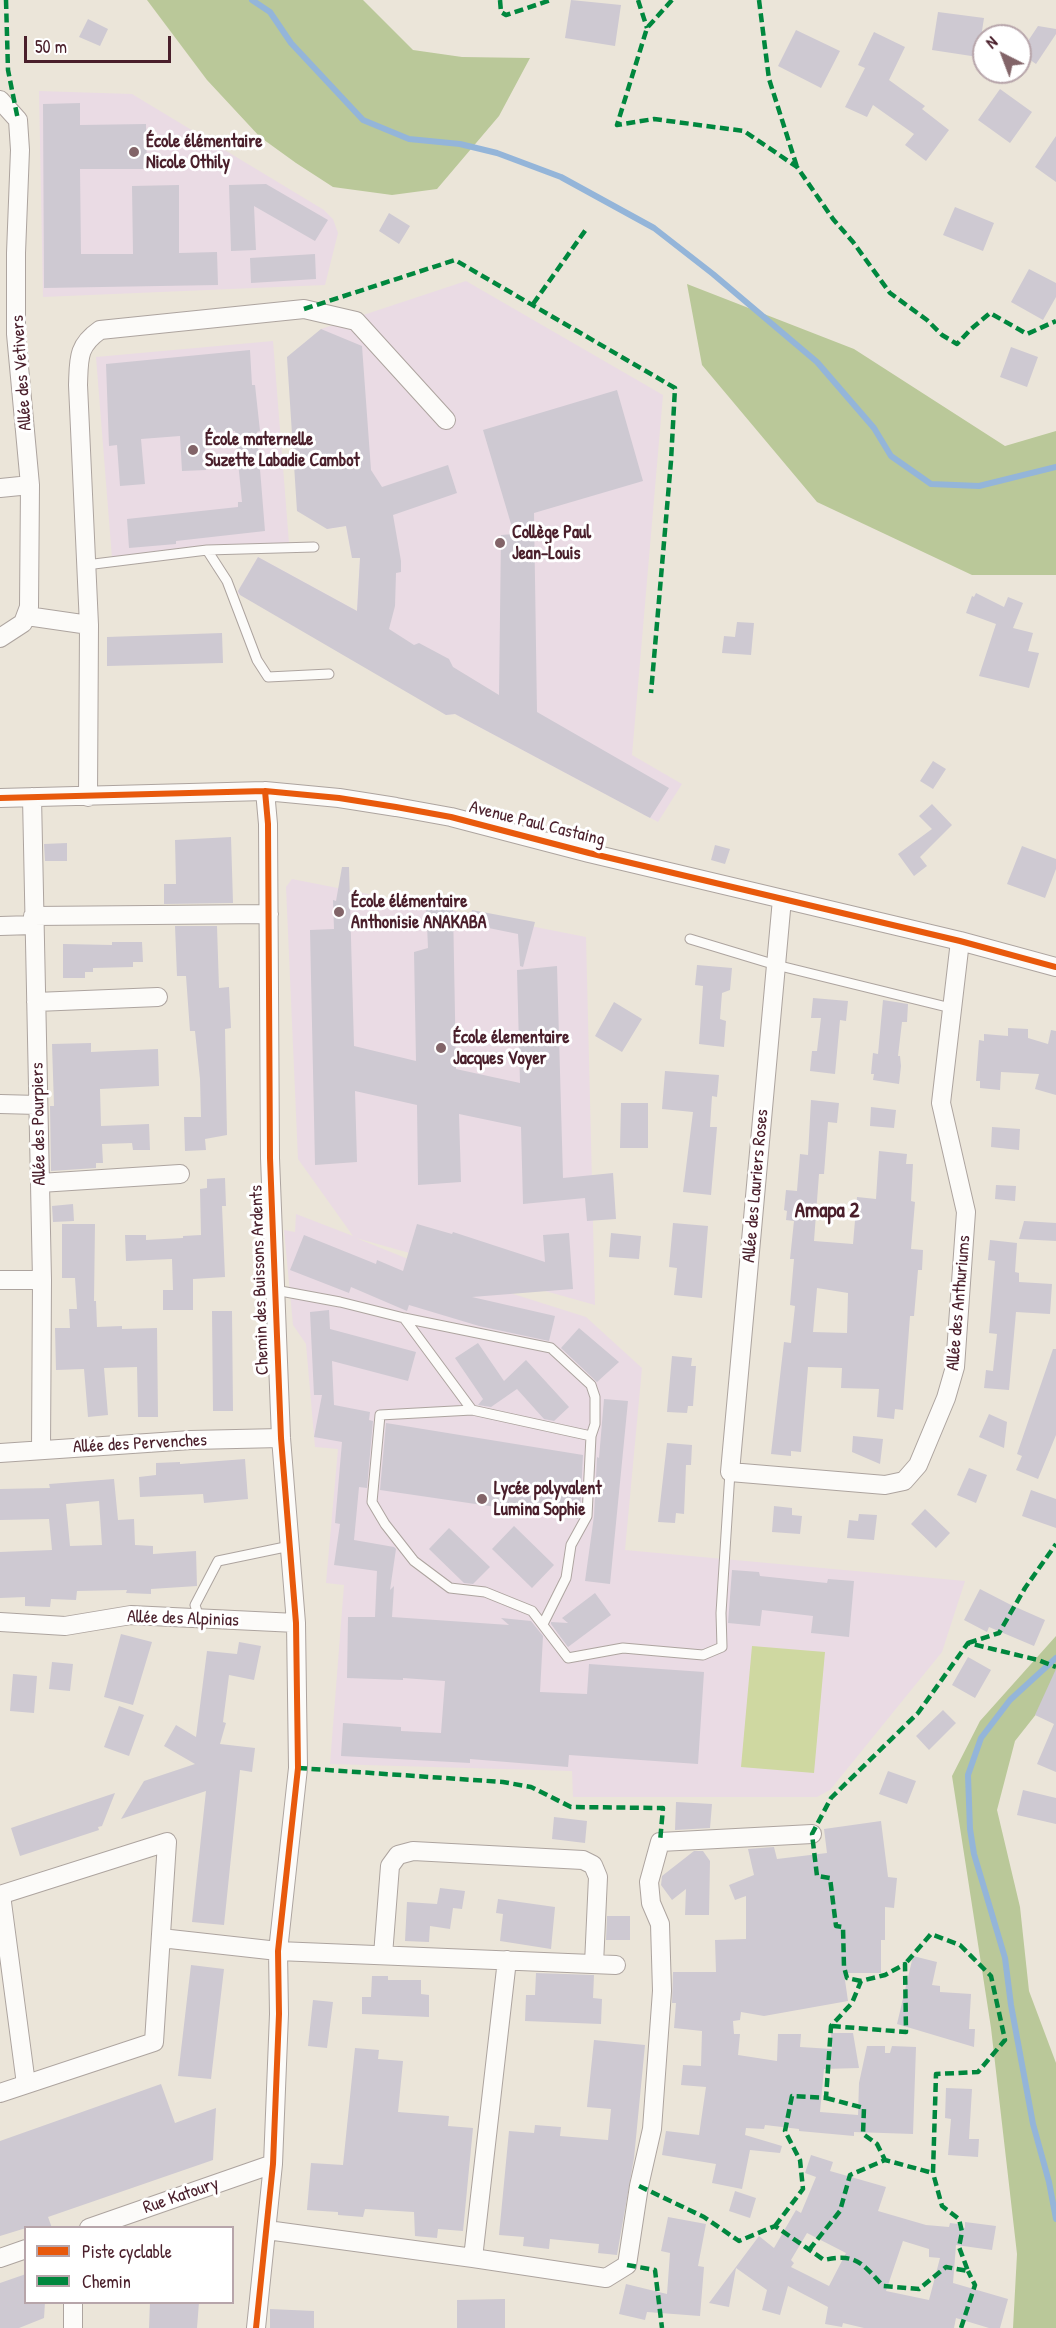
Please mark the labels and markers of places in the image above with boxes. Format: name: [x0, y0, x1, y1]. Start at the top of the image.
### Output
place label: École élémentaire Nicole Othily: [146, 131, 262, 174]
marker: École élémentaire Nicole Othily: [127, 145, 141, 159]
place label: École maternelle Suzette Labadie Cambot: [205, 429, 360, 472]
marker: École maternelle Suzette Labadie Cambot: [186, 443, 200, 457]
place label: Collège Paul Jean-Louis: [512, 522, 591, 564]
marker: Collège Paul Jean-Louis: [493, 536, 507, 550]
place label: École élémentaire Anthonisie ANAKABA: [351, 891, 487, 934]
marker: École élémentaire Anthonisie ANAKABA: [332, 905, 346, 919]
place label: École élementaire Jacques Voyer: [453, 1027, 569, 1070]
marker: École élementaire Jacques Voyer: [434, 1041, 448, 1055]
place label: Lycée polyvalent Lumina Sophie: [494, 1478, 602, 1520]
marker: Lycée polyvalent Lumina Sophie: [475, 1492, 489, 1506]

